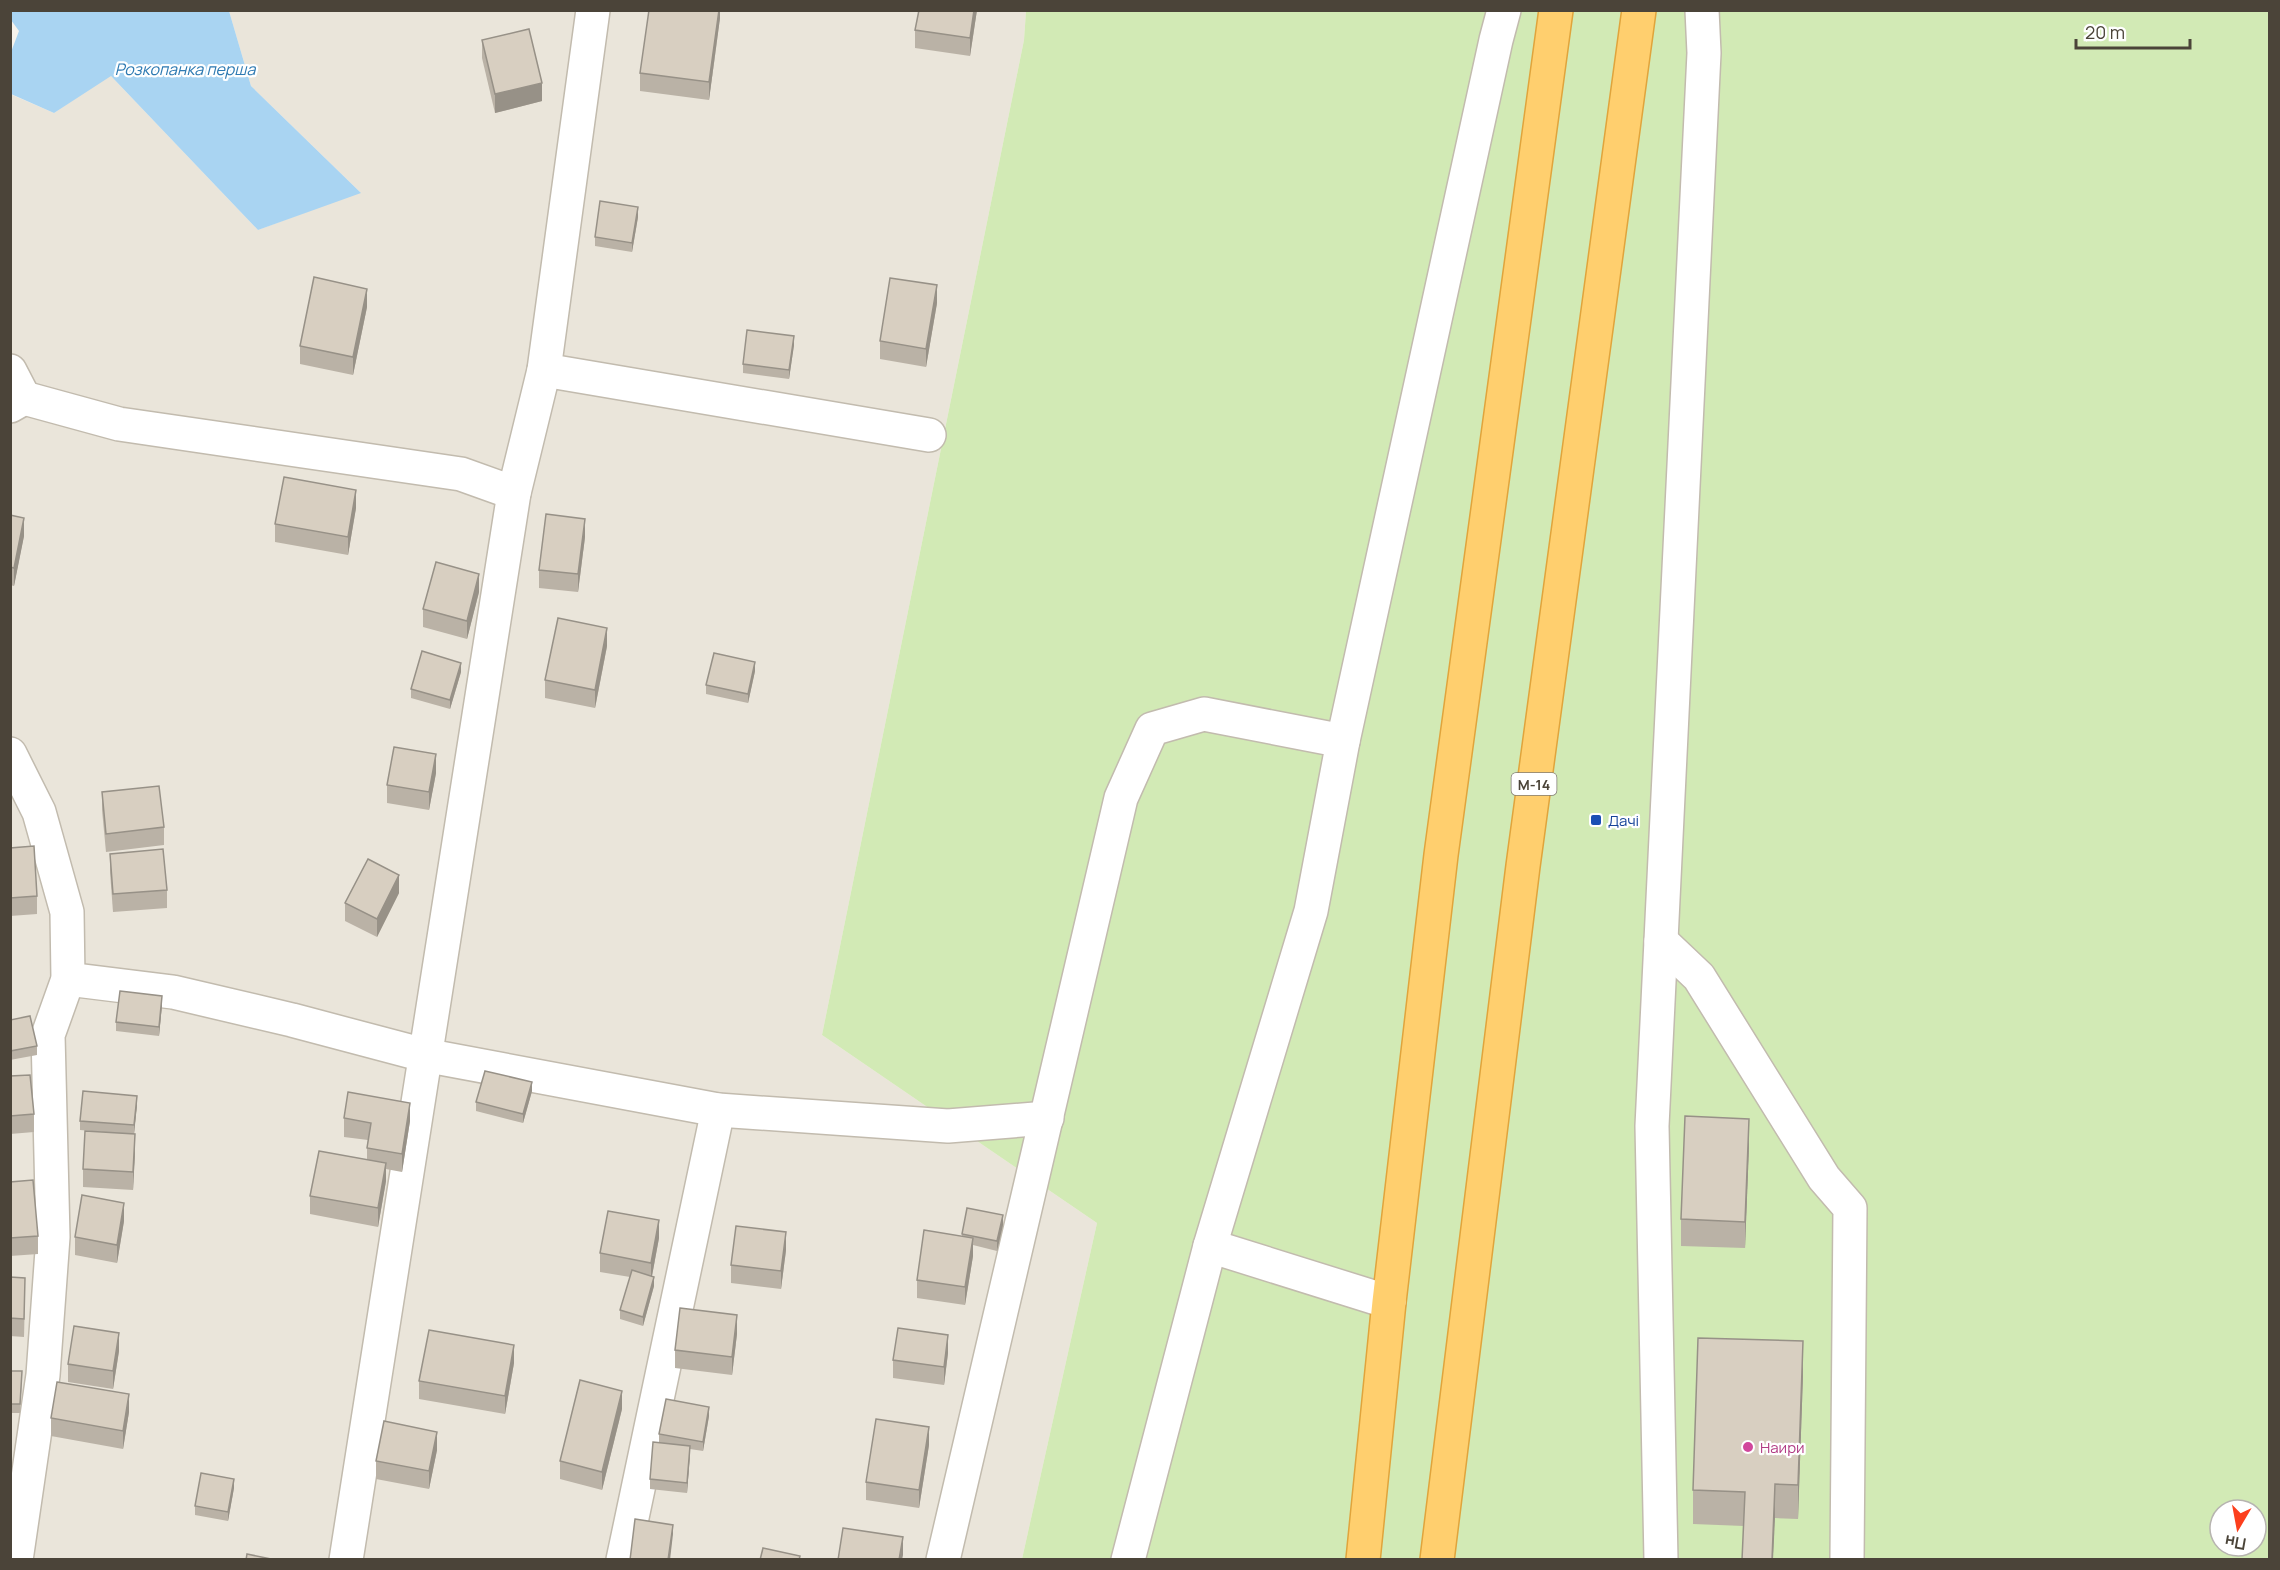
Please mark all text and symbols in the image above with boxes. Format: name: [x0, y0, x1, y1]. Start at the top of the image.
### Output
scale bar: [2076, 12, 2190, 50]
text: 20 m: [2085, 20, 2125, 44]
water label: Розкопанка перша: [115, 58, 256, 80]
road number: М-14: [1512, 773, 1556, 795]
place label: Дачі: [1608, 810, 1639, 831]
marker: Дачі: [1589, 813, 1603, 827]
place label: Наири: [1760, 1437, 1805, 1458]
marker: Наири: [1741, 1440, 1755, 1454]
north arrow: [2208, 1498, 2268, 1558]
text: Пн: [2223, 1530, 2248, 1555]

